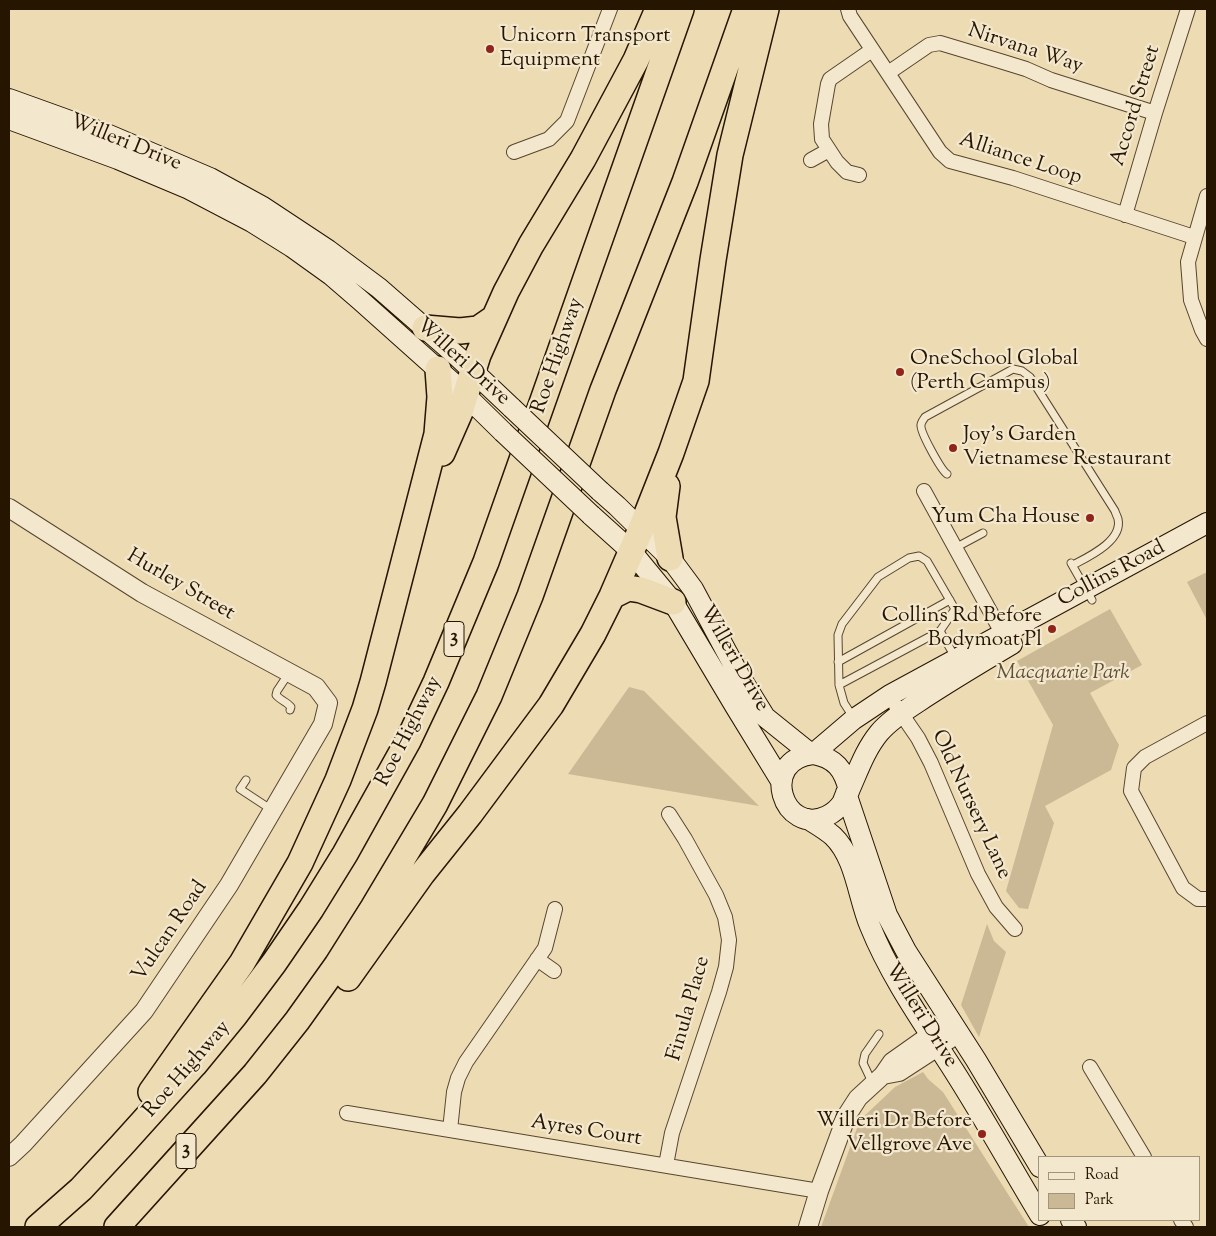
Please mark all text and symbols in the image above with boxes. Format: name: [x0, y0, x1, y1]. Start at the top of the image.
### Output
street label: Nirvana Way: [964, 20, 1086, 80]
place label: Unicorn Transport Equipment: [500, 24, 670, 74]
marker: Unicorn Transport Equipment: [484, 43, 496, 55]
street label: Accord Street: [1107, 43, 1167, 169]
street label: Willeri Drive: [65, 110, 185, 178]
street label: Alliance Loop: [956, 128, 1084, 192]
street label: Roe Highway: [527, 295, 591, 417]
street label: Willeri Drive: [410, 314, 514, 412]
place label: OneSchool Global (Perth Campus): [910, 347, 1078, 397]
marker: OneSchool Global (Perth Campus): [894, 366, 906, 378]
place label: Joy's Garden Vietnamese Restaurant: [963, 423, 1171, 473]
marker: Joy's Garden Vietnamese Restaurant: [947, 442, 959, 454]
place label: Yum Cha House: [931, 505, 1080, 531]
marker: Yum Cha House: [1084, 512, 1096, 524]
street label: Collins Road: [1054, 536, 1170, 614]
street label: Hurley Street: [121, 545, 239, 627]
street label: Willeri Drive: [693, 602, 773, 716]
place label: Collins Rd Before Bodymoat Pl: [882, 604, 1042, 654]
road number: 3: [444, 622, 464, 656]
marker: Collins Rd Before Bodymoat Pl: [1046, 623, 1058, 635]
park label: Macquarie Park: [996, 661, 1130, 687]
street label: Roe Highway: [371, 673, 449, 791]
street label: Old Nursery Lane: [924, 726, 1016, 884]
street label: Vulcan Road: [128, 877, 214, 987]
street label: Finula Place: [663, 954, 717, 1064]
street label: Willeri Drive: [878, 959, 962, 1073]
street label: Roe Highway: [139, 1016, 237, 1124]
place label: Willeri Dr Before Vellgrove Ave: [816, 1109, 972, 1159]
street label: Ayres Court: [529, 1111, 643, 1153]
marker: Willeri Dr Before Vellgrove Ave: [976, 1128, 988, 1140]
road number: 3: [176, 1134, 196, 1168]
legend: [1038, 1156, 1201, 1221]
text: Road: [1085, 1165, 1119, 1186]
text: Park: [1085, 1190, 1114, 1211]

